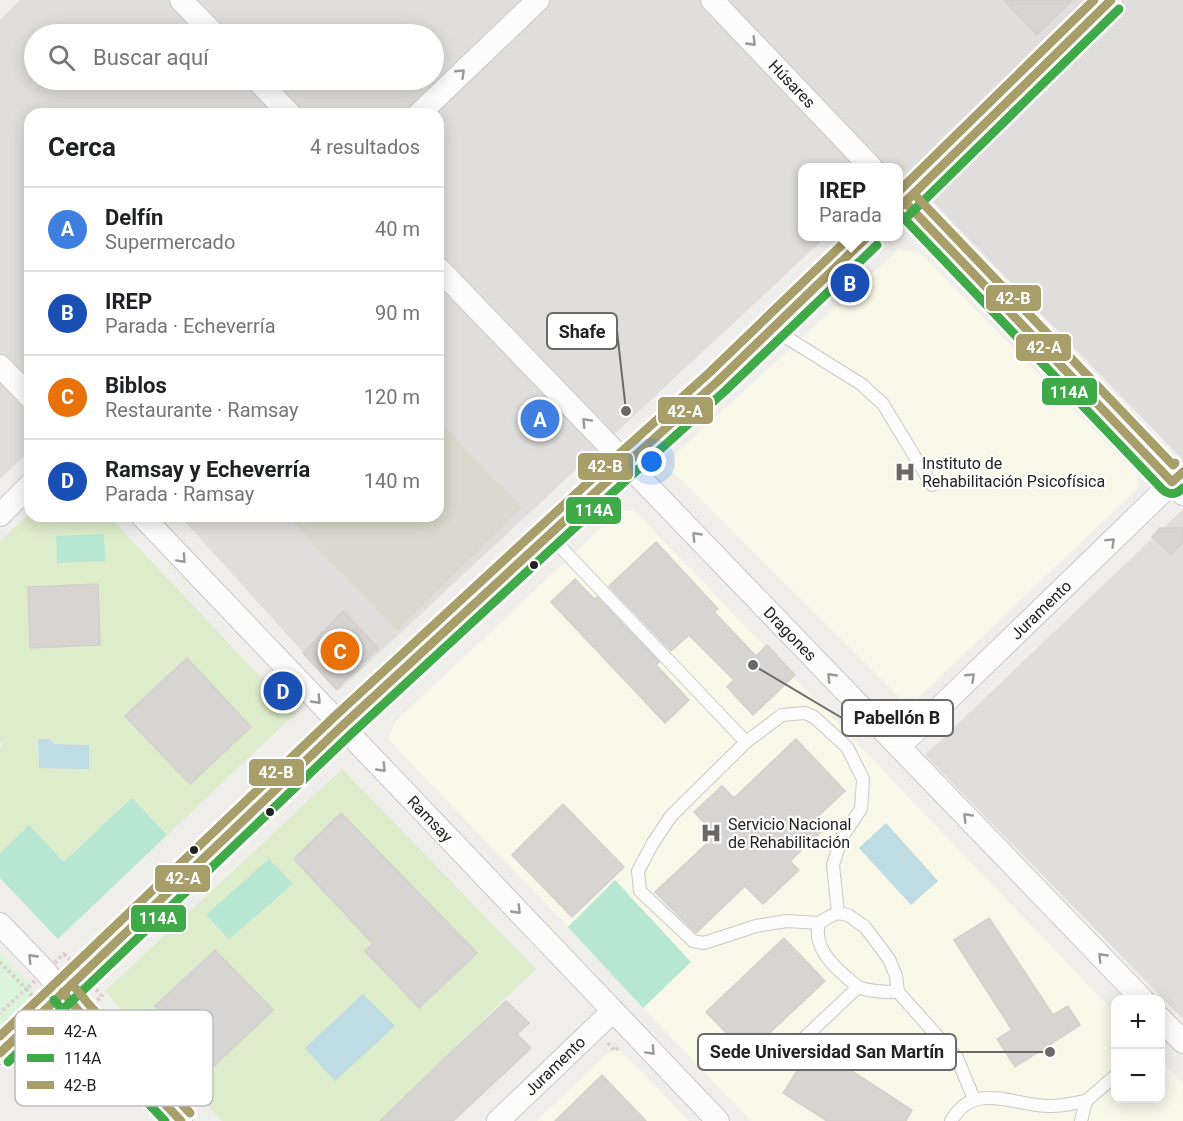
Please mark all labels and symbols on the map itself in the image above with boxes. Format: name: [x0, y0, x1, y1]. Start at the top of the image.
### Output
one-way arrow: [745, 36, 756, 46]
street label: Húsares: [765, 56, 819, 112]
one-way arrow: [454, 70, 465, 81]
pin: B: [830, 260, 870, 306]
line badge: 42-B: [985, 284, 1042, 312]
text: 42-B: [996, 289, 1030, 308]
callout: Shafe: [547, 313, 617, 349]
text: Shafe: [559, 321, 606, 342]
line badge: 42-A: [1015, 333, 1072, 362]
text: 42-A: [1026, 338, 1062, 357]
line badge: 114A: [1041, 377, 1098, 406]
text: 114A: [1050, 383, 1088, 402]
pin: A: [520, 396, 560, 442]
line badge: 42-A: [657, 396, 714, 425]
text: 42-A: [667, 402, 703, 421]
one-way arrow: [582, 418, 593, 429]
your location: [637, 447, 666, 476]
line badge: 42-B: [577, 452, 634, 481]
place label: Instituto de Rehabilitación Psicofísica: [922, 454, 1105, 491]
text: 42-B: [588, 457, 622, 476]
hospital icon: Instituto de Rehabilitación Psicofísica: [893, 460, 917, 484]
line badge: 114A: [565, 496, 622, 525]
text: 114A: [575, 501, 613, 520]
one-way arrow: [692, 533, 703, 543]
one-way arrow: [1104, 538, 1115, 549]
one-way arrow: [175, 551, 186, 562]
unlabelled marker: [528, 559, 540, 571]
street label: Juramento: [1007, 576, 1075, 644]
street label: Dragones: [760, 603, 820, 665]
pin: C: [320, 628, 360, 674]
pin: D: [264, 668, 302, 714]
one-way arrow: [827, 673, 838, 684]
one-way arrow: [964, 674, 975, 685]
one-way arrow: [310, 693, 321, 703]
callout: Pabellón B: [842, 700, 953, 736]
text: Pabellón B: [854, 707, 940, 728]
line badge: 42-B: [248, 758, 305, 787]
one-way arrow: [375, 762, 386, 772]
text: 42-B: [259, 763, 293, 782]
street label: Ramsay: [403, 792, 457, 846]
unlabelled marker: [264, 806, 276, 818]
one-way arrow: [963, 814, 974, 825]
place label: Servicio Nacional de Rehabilitación: [728, 815, 851, 852]
hospital icon: Servicio Nacional de Rehabilitación: [699, 821, 723, 845]
unlabelled marker: [188, 844, 200, 856]
line badge: 42-A: [154, 864, 211, 893]
text: 42-A: [165, 869, 201, 888]
one-way arrow: [509, 902, 520, 913]
line badge: 114A: [130, 904, 187, 933]
text: 114A: [139, 909, 177, 928]
one-way arrow: [29, 954, 40, 965]
one-way arrow: [1098, 954, 1109, 964]
legend: [15, 1010, 213, 1106]
text: 42-A: [64, 1022, 97, 1041]
street label: Juramento: [521, 1032, 589, 1100]
callout: Sede Universidad San Martín: [698, 1034, 956, 1070]
text: Sede Universidad San Martín: [710, 1041, 944, 1062]
one-way arrow: [644, 1044, 655, 1054]
text: 114A: [64, 1049, 102, 1068]
text: 42-B: [64, 1076, 96, 1095]

